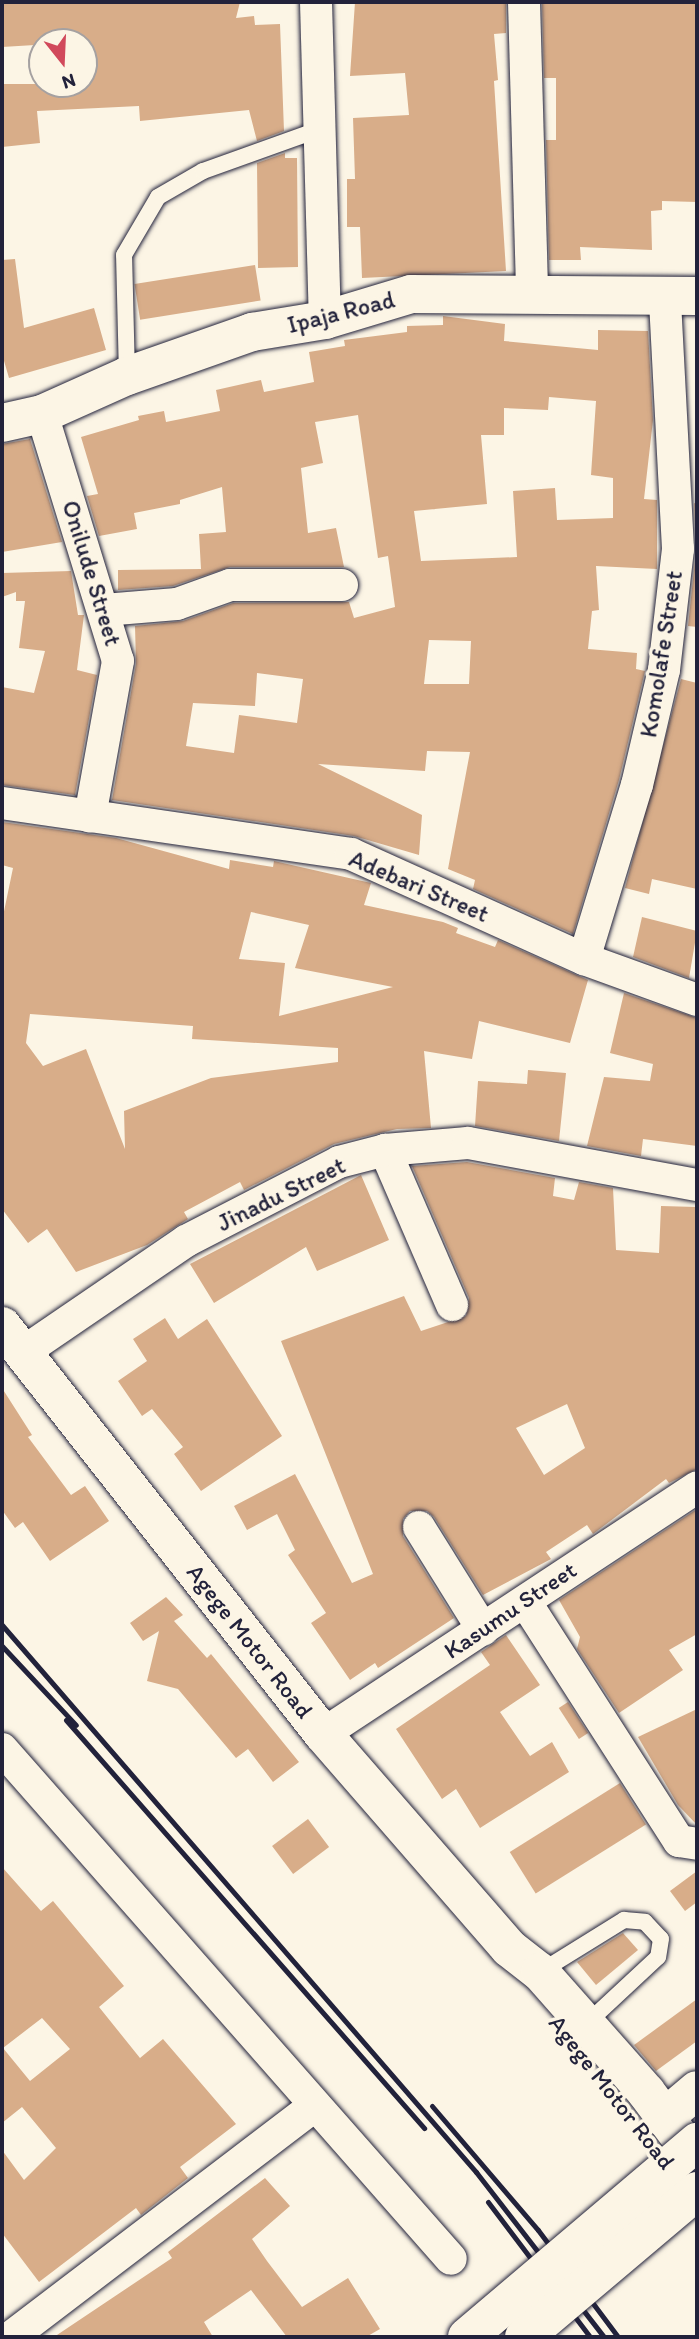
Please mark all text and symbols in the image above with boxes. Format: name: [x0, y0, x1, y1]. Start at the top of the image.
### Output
north arrow: [28, 28, 98, 98]
text: N: [59, 69, 79, 94]
street label: Ipaja Road: [285, 285, 397, 339]
street label: Onilude Street: [56, 497, 128, 649]
street label: Komolafe Street: [634, 569, 688, 739]
street label: Adebari Street: [345, 844, 493, 928]
street label: Jinadu Street: [213, 1151, 349, 1237]
street label: Kasumu Street: [438, 1555, 582, 1665]
street label: Agege Motor Road: [181, 1559, 319, 1723]
street label: Agege Motor Road: [543, 2010, 681, 2174]

